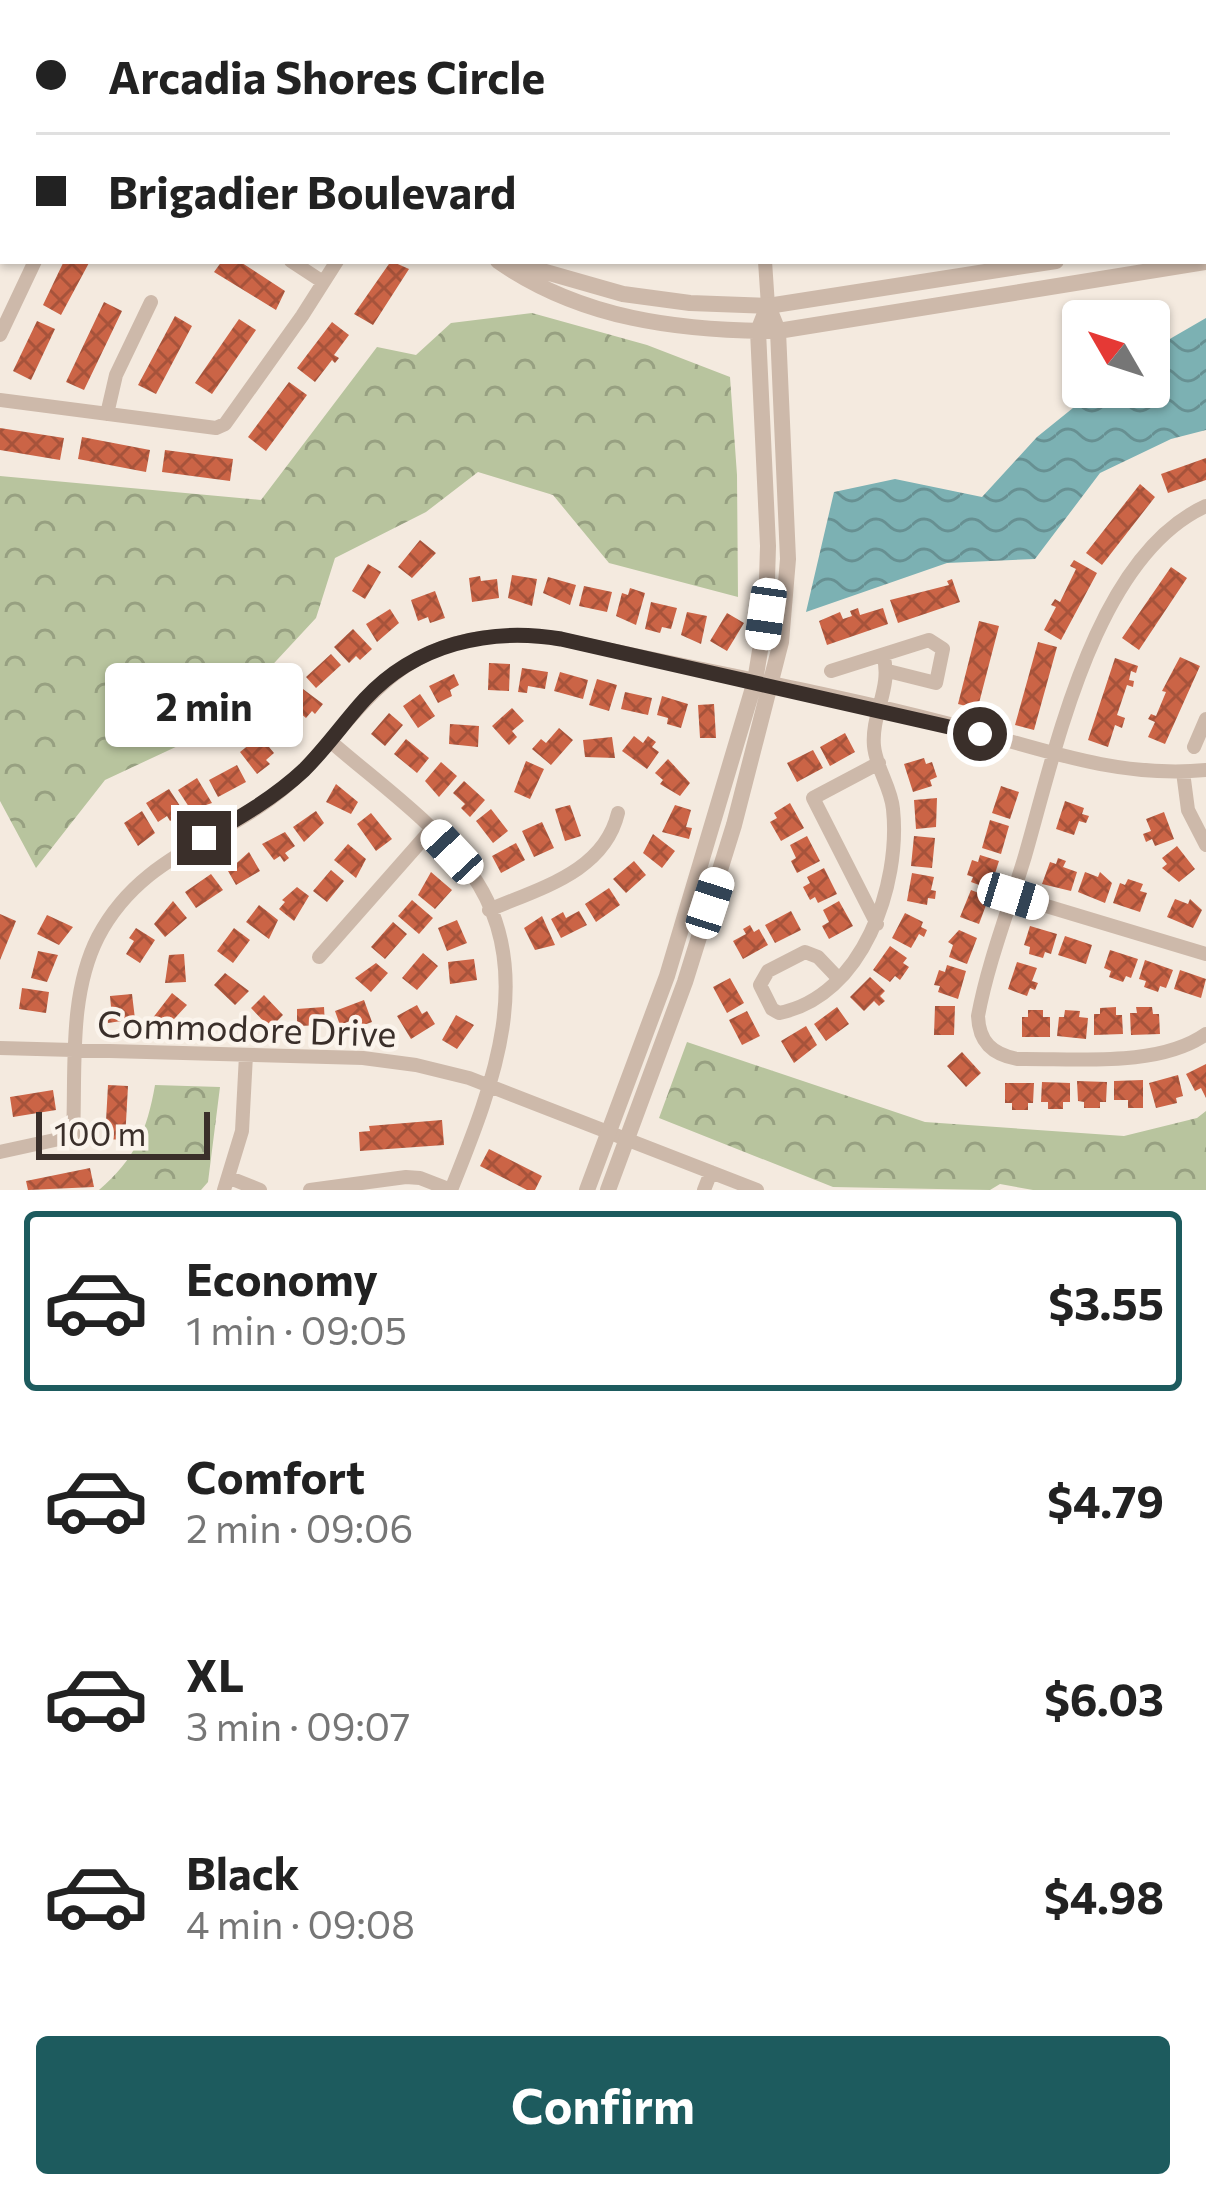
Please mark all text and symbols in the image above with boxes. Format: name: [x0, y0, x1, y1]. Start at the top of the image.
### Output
text: Arcadia Shores Circle: [108, 48, 545, 103]
text: Brigadier Boulevard: [108, 163, 516, 218]
north arrow: [1062, 300, 1170, 408]
map controls: [1062, 300, 1170, 408]
car: [743, 576, 789, 652]
callout: 2 min: [105, 664, 303, 748]
text: 2 min: [155, 681, 253, 729]
route start: [953, 707, 1007, 761]
route end: [177, 811, 231, 865]
car: [414, 813, 490, 891]
car: [682, 863, 738, 943]
car: [973, 868, 1053, 924]
street label: Commodore Drive: [97, 1000, 397, 1054]
scale bar: [36, 1106, 210, 1159]
text: 100 m: [54, 1112, 146, 1153]
icon: car: [42, 1247, 150, 1355]
text: Economy: [186, 1250, 378, 1305]
text: $3.55: [1048, 1274, 1164, 1329]
text: 1 min · 09:05: [186, 1305, 407, 1353]
icon: car: [42, 1445, 150, 1553]
text: Comfort: [186, 1448, 365, 1503]
text: $4.79: [1047, 1472, 1164, 1527]
text: 2 min · 09:06: [186, 1503, 413, 1551]
icon: car: [42, 1643, 150, 1751]
text: XL: [186, 1646, 244, 1701]
text: $6.03: [1044, 1670, 1164, 1725]
text: 3 min · 09:07: [186, 1701, 410, 1749]
icon: car: [42, 1841, 150, 1949]
text: Black: [186, 1844, 299, 1899]
text: $4.98: [1044, 1868, 1164, 1923]
text: 4 min · 09:08: [186, 1899, 415, 1947]
button: Confirm: [36, 2036, 1170, 2174]

